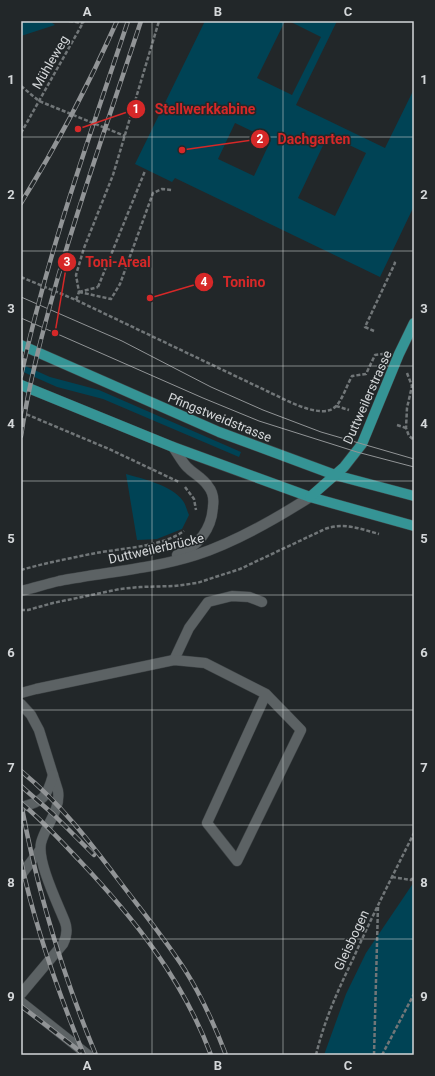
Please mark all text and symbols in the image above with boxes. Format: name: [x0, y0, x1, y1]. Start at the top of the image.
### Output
text: A: [83, 4, 92, 19]
text: B: [214, 4, 222, 19]
text: C: [344, 4, 353, 19]
street label: Mühleweg: [29, 33, 72, 92]
text: 1: [7, 72, 15, 87]
text: 1: [420, 72, 428, 87]
callout: Stellwerkkabine: [126, 96, 263, 122]
text: Stellwerkkabine: [155, 101, 256, 117]
text: 1: [133, 102, 139, 116]
callout: Dachgarten: [250, 126, 359, 152]
text: Dachgarten: [278, 131, 351, 147]
text: 2: [257, 132, 264, 146]
text: 2: [7, 187, 15, 202]
text: 2: [420, 187, 428, 202]
callout: Toni-Areal: [57, 249, 159, 275]
text: Toni-Areal: [85, 254, 151, 270]
text: 3: [64, 255, 71, 269]
callout: Tonino: [194, 269, 273, 295]
text: Tonino: [223, 274, 265, 290]
text: 4: [201, 275, 208, 289]
text: 3: [7, 301, 15, 316]
text: 3: [420, 301, 428, 316]
street label: Duttweilerstrasse: [340, 348, 395, 446]
street label: Pfingstweidstrasse: [166, 390, 274, 445]
text: 4: [7, 416, 15, 431]
text: 4: [420, 416, 428, 431]
street label: Duttweilerbrücke: [107, 530, 205, 567]
text: 5: [7, 531, 15, 546]
text: 5: [420, 531, 428, 546]
text: 6: [7, 645, 15, 660]
text: 6: [420, 645, 428, 660]
text: 7: [7, 760, 15, 775]
text: 7: [420, 760, 428, 775]
text: 8: [7, 875, 15, 890]
text: 8: [420, 875, 428, 890]
street label: Gleisbogen: [331, 908, 372, 973]
text: 9: [7, 989, 15, 1004]
text: 9: [420, 989, 428, 1004]
text: A: [83, 1058, 92, 1073]
text: B: [214, 1058, 222, 1073]
text: C: [344, 1058, 353, 1073]

